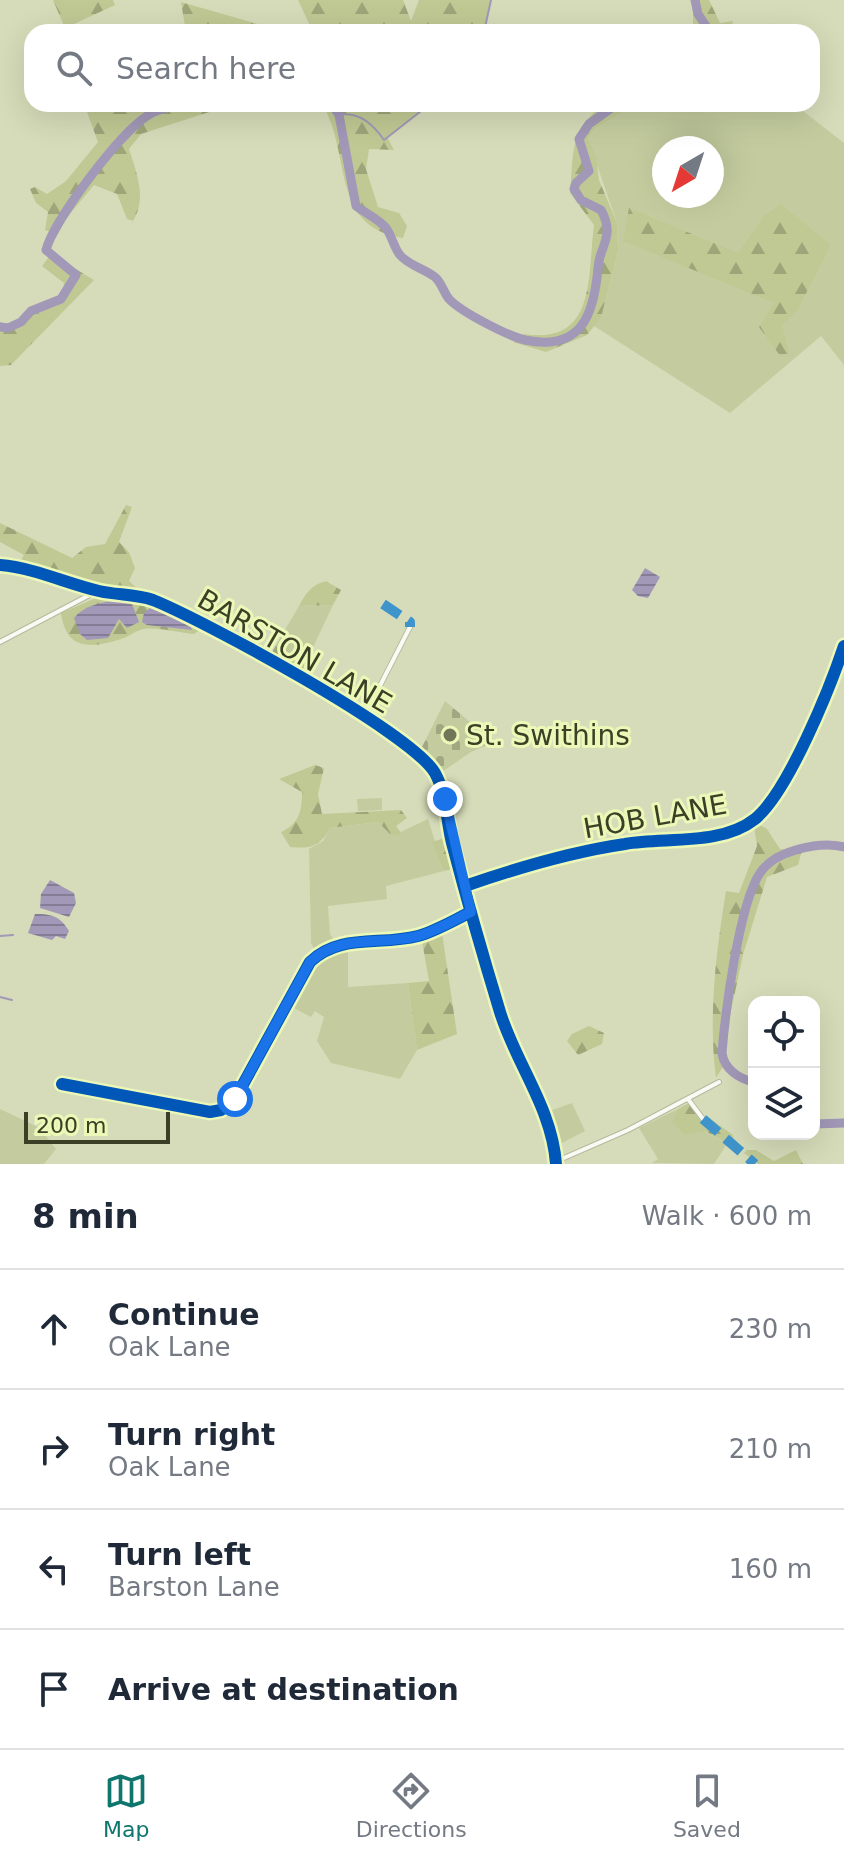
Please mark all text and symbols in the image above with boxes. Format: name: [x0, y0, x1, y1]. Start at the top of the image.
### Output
search box: [24, 24, 820, 112]
icon: search: [52, 46, 96, 90]
text: Search here: [116, 51, 296, 86]
north arrow: [652, 136, 724, 208]
street label: BARSTON LANE: [192, 582, 398, 720]
place label: St. Swithins: [466, 719, 630, 752]
marker: St. Swithins: [441, 726, 459, 744]
route end: [427, 781, 463, 817]
street label: HOB LANE: [581, 788, 729, 845]
map controls: [748, 996, 820, 1140]
button: locate: [748, 996, 820, 1068]
button: layers: [748, 1068, 820, 1140]
route start: [217, 1081, 253, 1117]
scale bar: [24, 1108, 170, 1144]
text: 200 m: [36, 1113, 106, 1138]
text: 8 min: [32, 1196, 139, 1236]
text: Walk · 600 m: [642, 1201, 812, 1231]
text: Continue: [108, 1297, 260, 1332]
icon: ahead: [32, 1307, 76, 1351]
text: 230 m: [729, 1314, 812, 1344]
text: Oak Lane: [108, 1332, 231, 1362]
text: Turn right: [108, 1417, 275, 1452]
icon: right: [32, 1427, 76, 1471]
text: 210 m: [729, 1434, 812, 1464]
text: Oak Lane: [108, 1452, 231, 1482]
text: Turn left: [108, 1537, 251, 1572]
icon: left: [32, 1547, 76, 1591]
text: 160 m: [729, 1554, 812, 1584]
text: Barston Lane: [108, 1572, 280, 1602]
icon: arrive: [32, 1667, 76, 1711]
text: Arrive at destination: [108, 1672, 459, 1707]
tab: Map: [103, 1769, 150, 1842]
tab: Directions: [356, 1769, 467, 1842]
tab: Saved: [673, 1769, 741, 1842]

